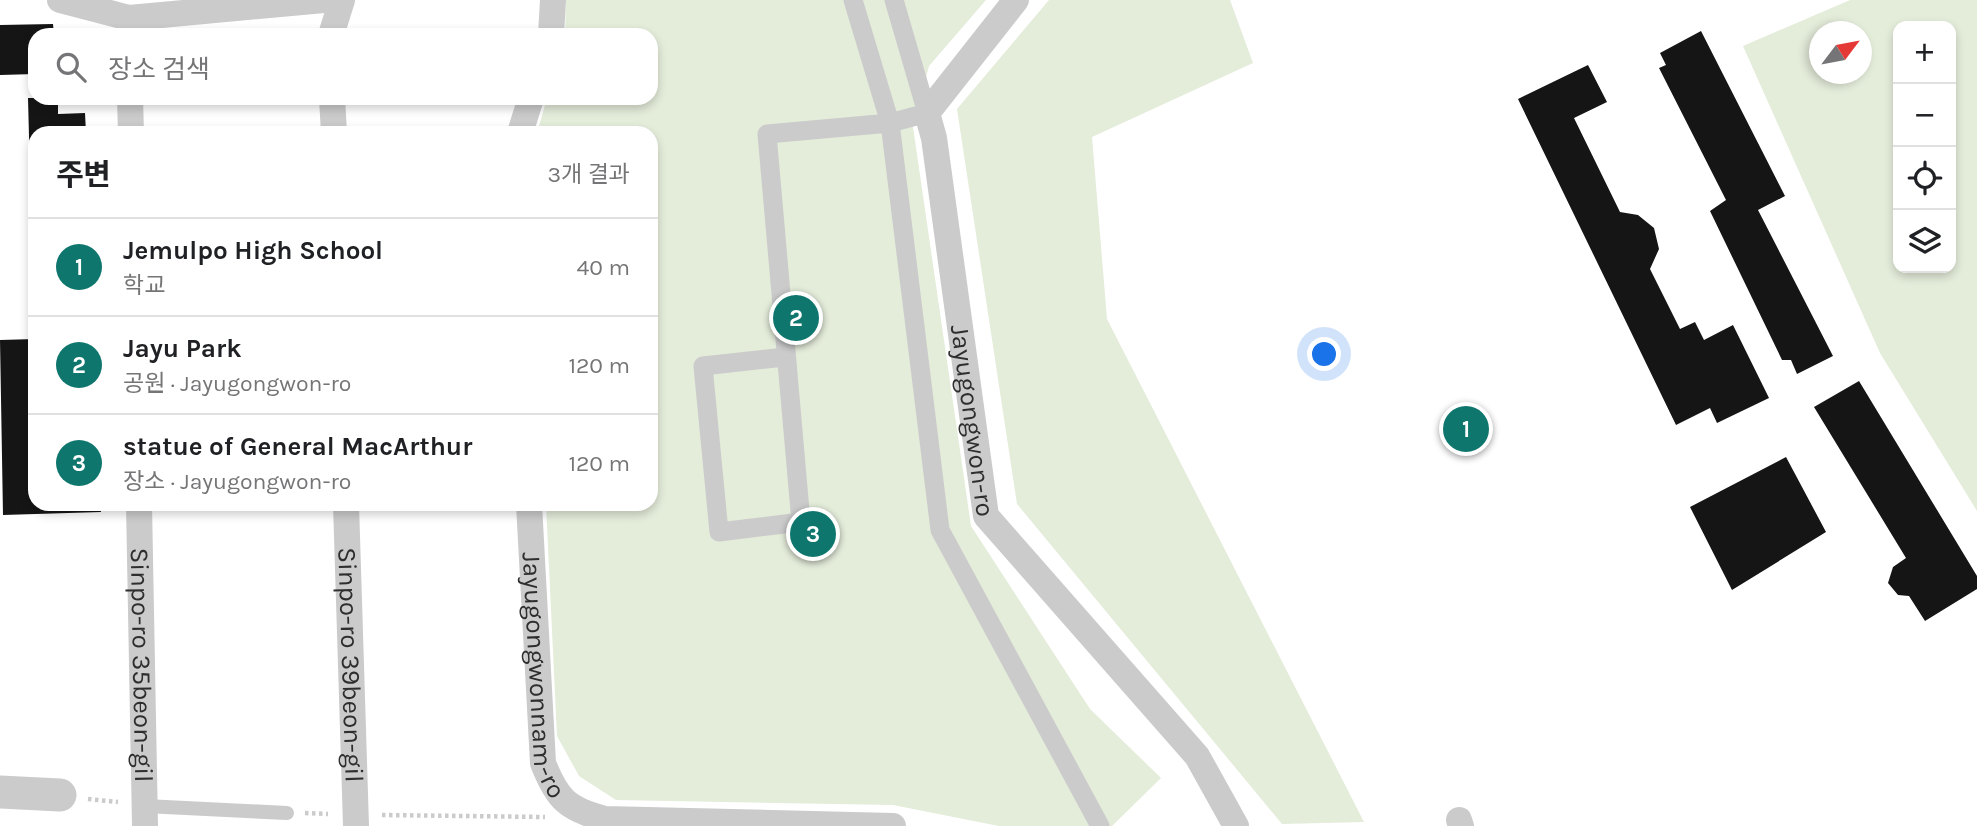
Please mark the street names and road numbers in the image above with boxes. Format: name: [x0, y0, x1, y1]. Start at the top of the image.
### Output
street label: Jayugongwon-ro: [944, 323, 1001, 518]
street label: Sinpo-ro 35beon-gil: [124, 547, 160, 783]
street label: Sinpo-ro 39beon-gil: [332, 547, 370, 783]
street label: Jayugongwonnam-ro: [516, 551, 573, 804]

